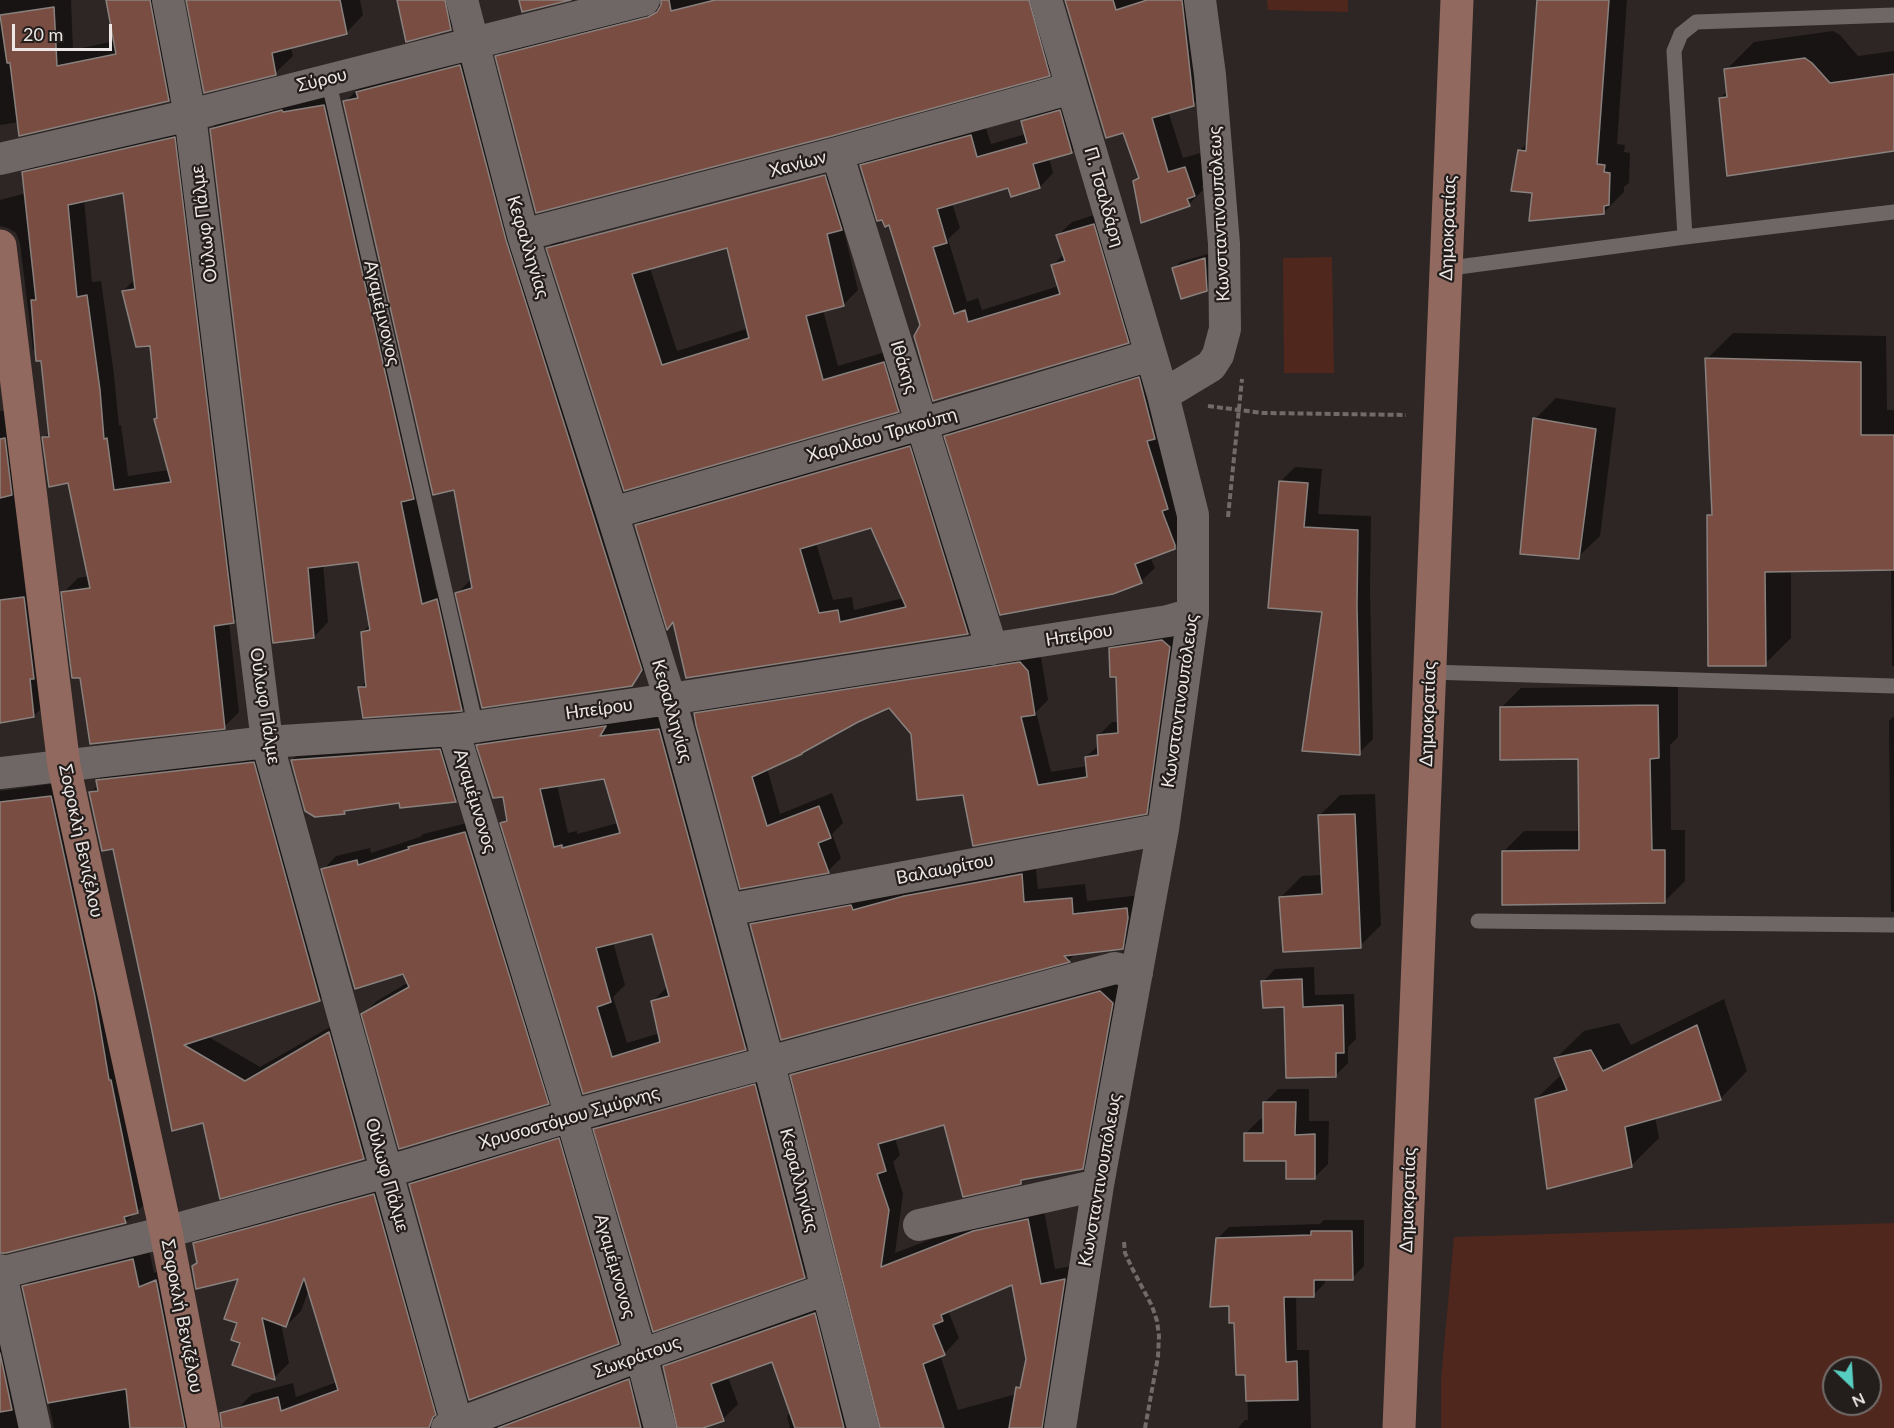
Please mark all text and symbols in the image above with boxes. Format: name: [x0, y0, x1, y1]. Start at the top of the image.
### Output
scale bar: [15, 12, 116, 50]
text: 20 m: [23, 23, 63, 45]
street label: Σύρου: [295, 63, 349, 97]
street label: Κωνσταντινουπόλεως: [1204, 126, 1234, 302]
street label: Π. Τσαλδάρη: [1079, 144, 1129, 250]
street label: Χανίων: [767, 146, 829, 182]
street label: Ούλωφ Πάλμε: [186, 164, 222, 284]
street label: Δημοκρατίας: [1435, 175, 1461, 281]
street label: Κεφαλληνίας: [502, 193, 554, 301]
street label: Αγαμέμνονος: [359, 258, 405, 368]
street label: Ιθάκης: [886, 338, 922, 396]
street label: Χαριλάου Τρικούπη: [804, 403, 960, 467]
street label: Κωνσταντινουπόλεως: [1157, 613, 1203, 789]
street label: Ηπείρου: [1044, 619, 1114, 651]
street label: Ούλωφ Πάλμε: [245, 646, 285, 766]
street label: Κεφαλληνίας: [647, 657, 697, 765]
street label: Δημοκρατίας: [1415, 661, 1441, 767]
street label: Ηπείρου: [564, 694, 634, 724]
street label: Αγαμέμνονος: [449, 746, 501, 856]
street label: Σοφοκλή Βενιζέλου: [54, 762, 108, 920]
street label: Βαλαωρίτου: [894, 849, 996, 889]
street label: Χρυσοστόμου Σμύρνης: [476, 1082, 662, 1154]
street label: Κωνσταντινουπόλεως: [1074, 1092, 1126, 1268]
street label: Ούλωφ Πάλμε: [360, 1116, 414, 1234]
street label: Κεφαλληνίας: [775, 1126, 823, 1234]
street label: Δημοκρατίας: [1395, 1147, 1421, 1253]
street label: Αγαμέμνονος: [590, 1211, 640, 1321]
street label: Σοφοκλή Βενιζέλου: [157, 1237, 207, 1395]
street label: Σωκράτους: [591, 1331, 683, 1383]
north arrow: [1822, 1356, 1882, 1416]
text: N: [1849, 1390, 1869, 1412]

